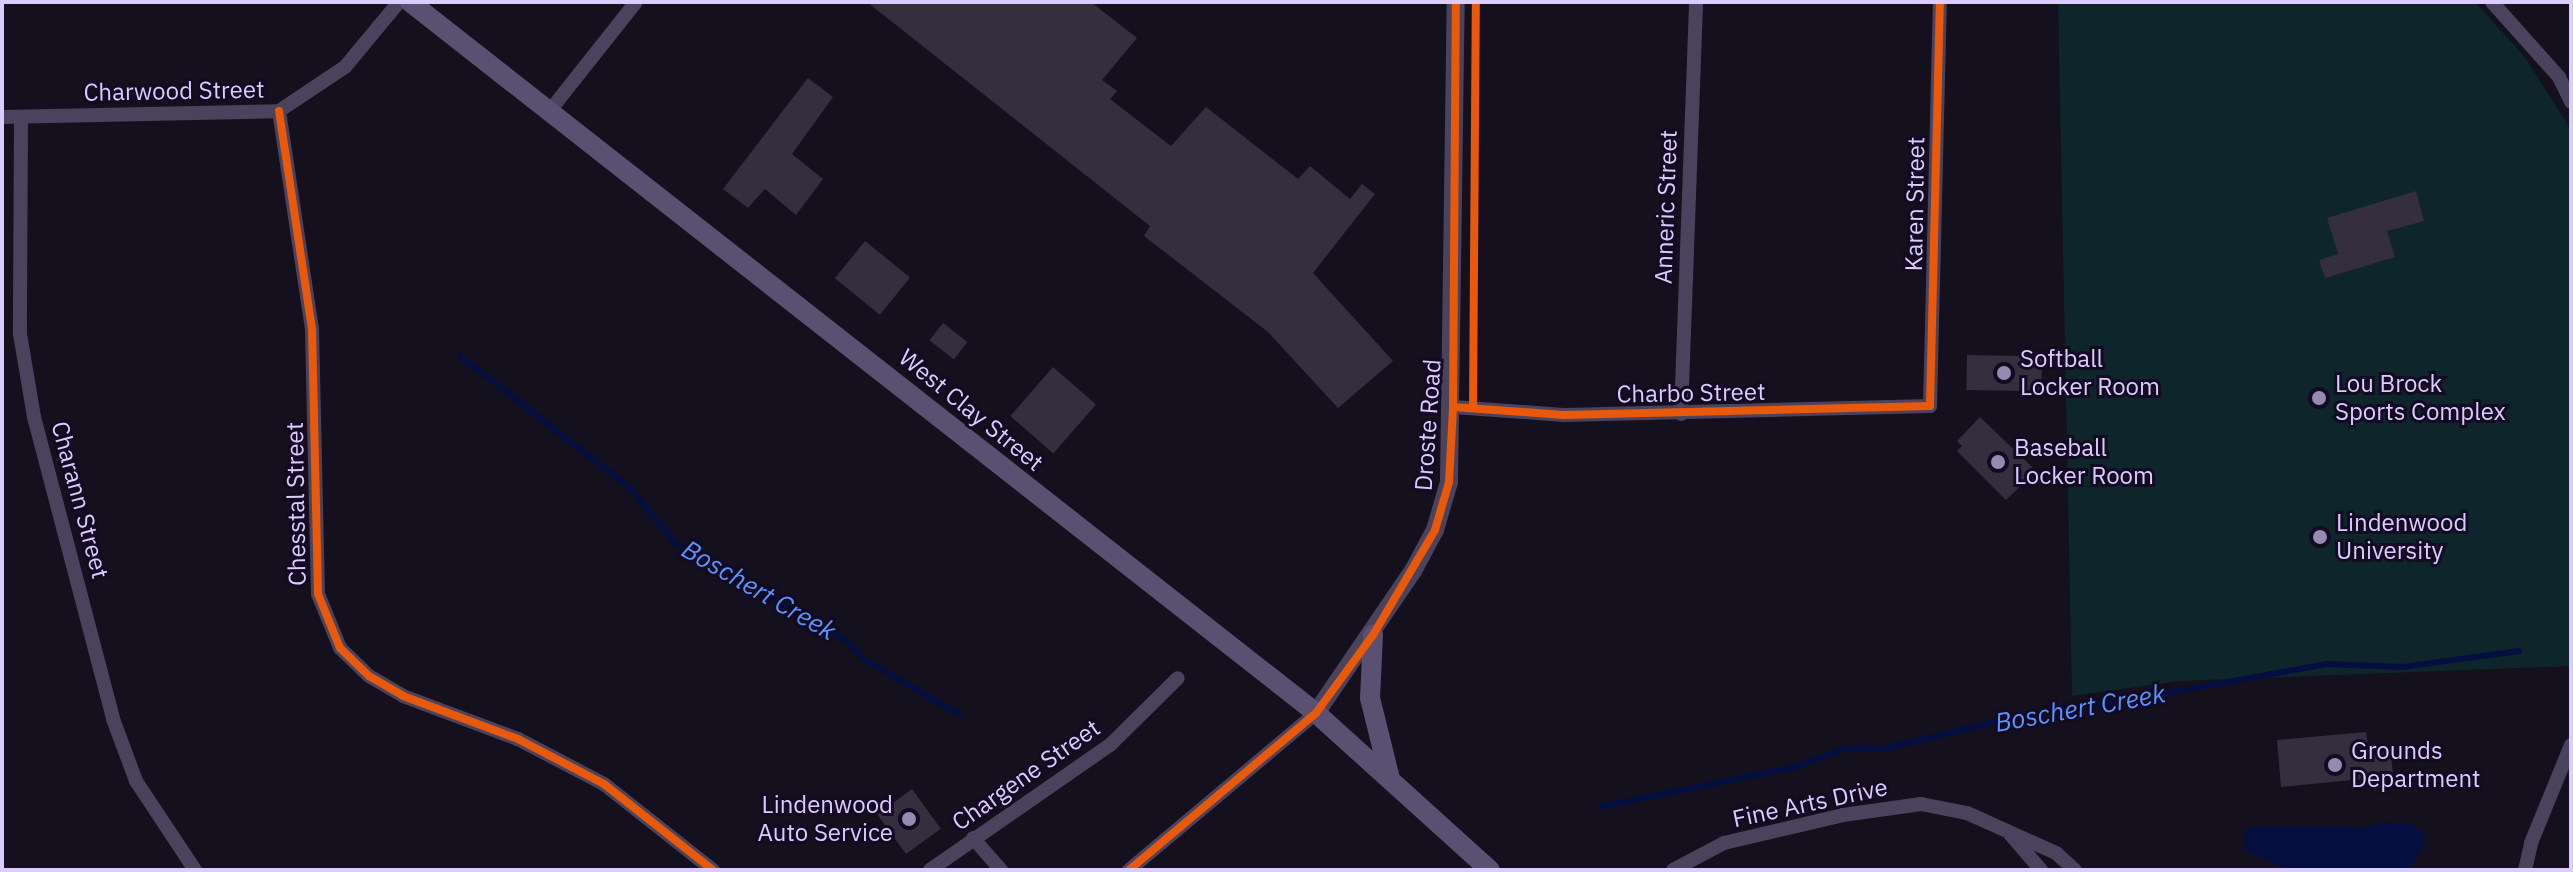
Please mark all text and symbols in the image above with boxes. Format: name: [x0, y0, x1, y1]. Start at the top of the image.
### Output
street label: Charwood Street: [83, 75, 265, 107]
street label: Anneric Street: [1649, 129, 1683, 285]
street label: Karen Street: [1899, 136, 1931, 272]
street label: West Clay Street: [893, 343, 1049, 477]
place label: Softball Locker Room: [2020, 345, 2160, 401]
street label: Droste Road: [1409, 358, 1447, 492]
marker: Softball Locker Room: [1995, 364, 2013, 382]
place label: Lou Brock Sports Complex: [2335, 370, 2506, 426]
street label: Charbo Street: [1616, 377, 1766, 409]
marker: Lou Brock Sports Complex: [2310, 389, 2328, 407]
street label: Charann Street: [45, 418, 115, 582]
street label: Chesstal Street: [280, 422, 312, 586]
place label: Baseball Locker Room: [2014, 434, 2154, 490]
marker: Baseball Locker Room: [1989, 453, 2007, 471]
place label: Lindenwood University: [2336, 509, 2467, 565]
marker: Lindenwood University: [2311, 528, 2329, 546]
water label: Boschert Creek: [677, 533, 841, 647]
water label: Boschert Creek: [1992, 678, 2168, 738]
street label: Chargene Street: [947, 713, 1105, 837]
place label: Grounds Department: [2351, 737, 2481, 793]
marker: Grounds Department: [2326, 756, 2344, 774]
street label: Fine Arts Drive: [1730, 773, 1890, 833]
place label: Lindenwood Auto Service: [757, 791, 893, 847]
marker: Lindenwood Auto Service: [900, 810, 918, 828]

